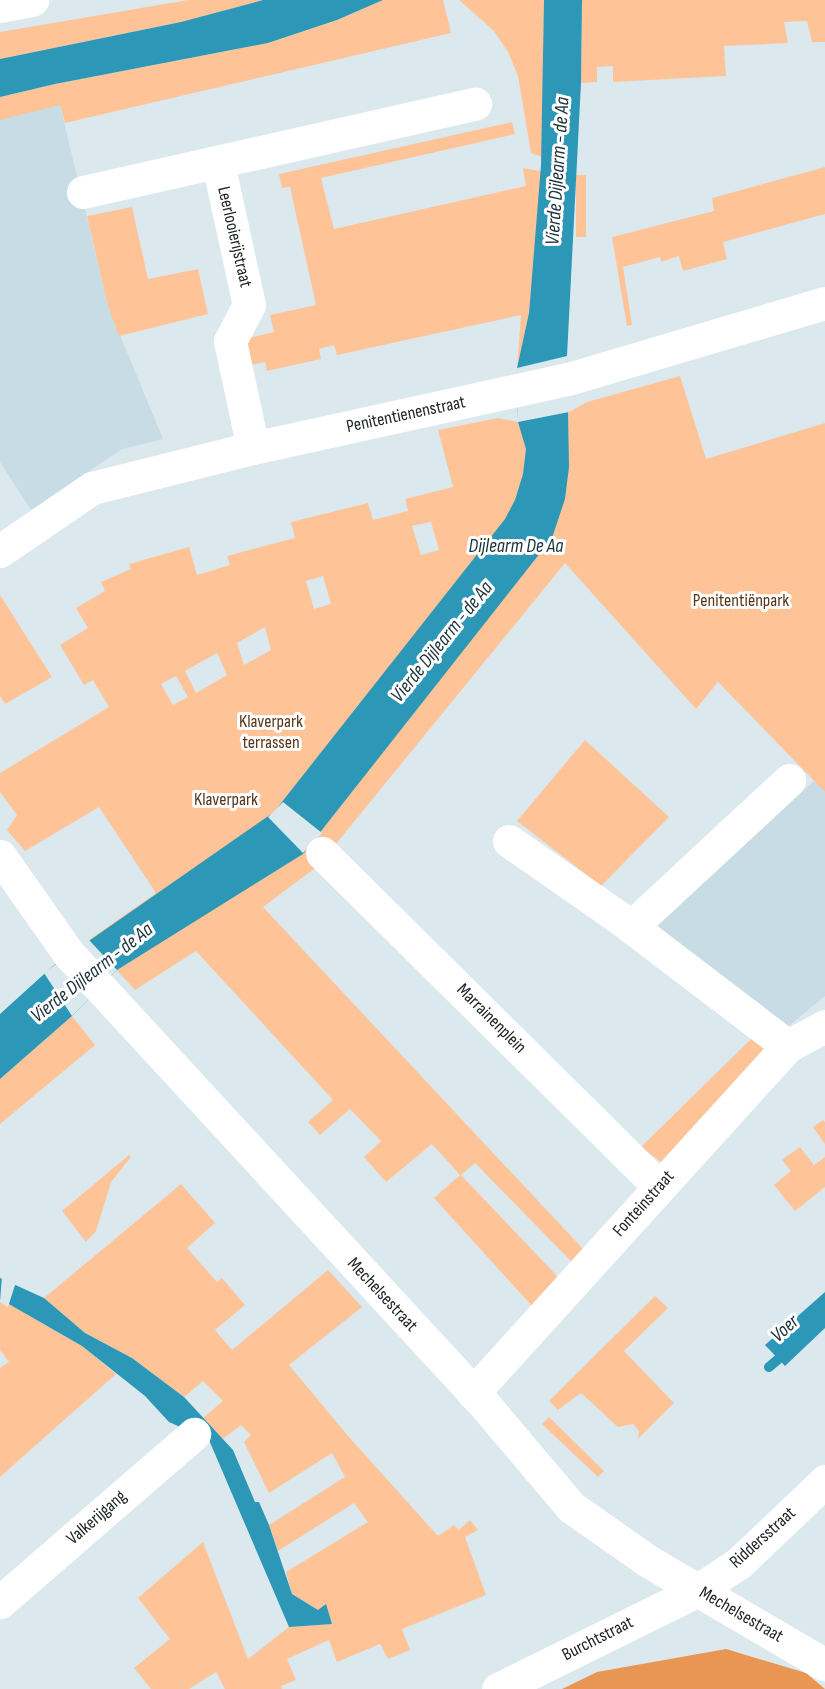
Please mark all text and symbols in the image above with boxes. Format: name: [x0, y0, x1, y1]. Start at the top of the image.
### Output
water label: Vierde Dijlearm - de Aa: [541, 96, 575, 246]
street label: Leerlooierijstraat: [212, 184, 256, 290]
street label: Penitentienenstraat: [344, 392, 468, 438]
water label: Dijlearm De Aa: [469, 534, 563, 558]
water label: Vierde Dijlearm - de Aa: [386, 577, 498, 707]
park label: Penitentiënpark: [693, 590, 789, 612]
park label: Klaverpark terrassen: [239, 712, 303, 754]
park label: Klaverpark: [194, 789, 258, 811]
water label: Vierde Dijlearm - de Aa: [26, 918, 158, 1028]
street label: Marrainenplein: [452, 980, 530, 1058]
street label: Fonteinstraat: [609, 1166, 679, 1242]
street label: Mechelsestraat: [342, 1254, 422, 1336]
water label: Voer: [766, 1310, 804, 1348]
street label: Valkerijgang: [63, 1486, 131, 1550]
street label: Riddersstraat: [726, 1503, 800, 1573]
street label: Mechelsestraat: [695, 1582, 787, 1648]
street label: Burchtstraat: [559, 1612, 637, 1666]

